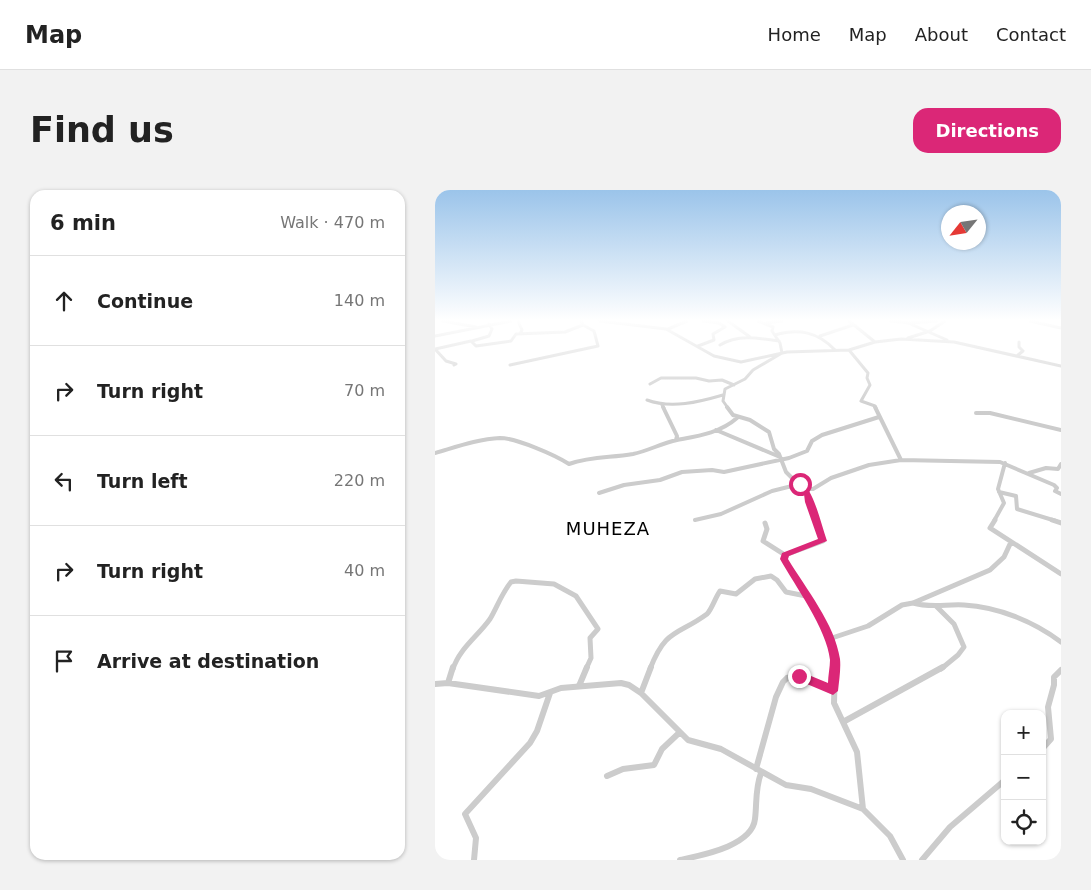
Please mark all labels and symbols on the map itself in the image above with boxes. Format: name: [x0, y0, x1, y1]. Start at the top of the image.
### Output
north arrow: [941, 205, 986, 250]
route start: [789, 473, 812, 496]
district label: MUHEZA: [566, 518, 650, 539]
route end: [788, 665, 811, 688]

